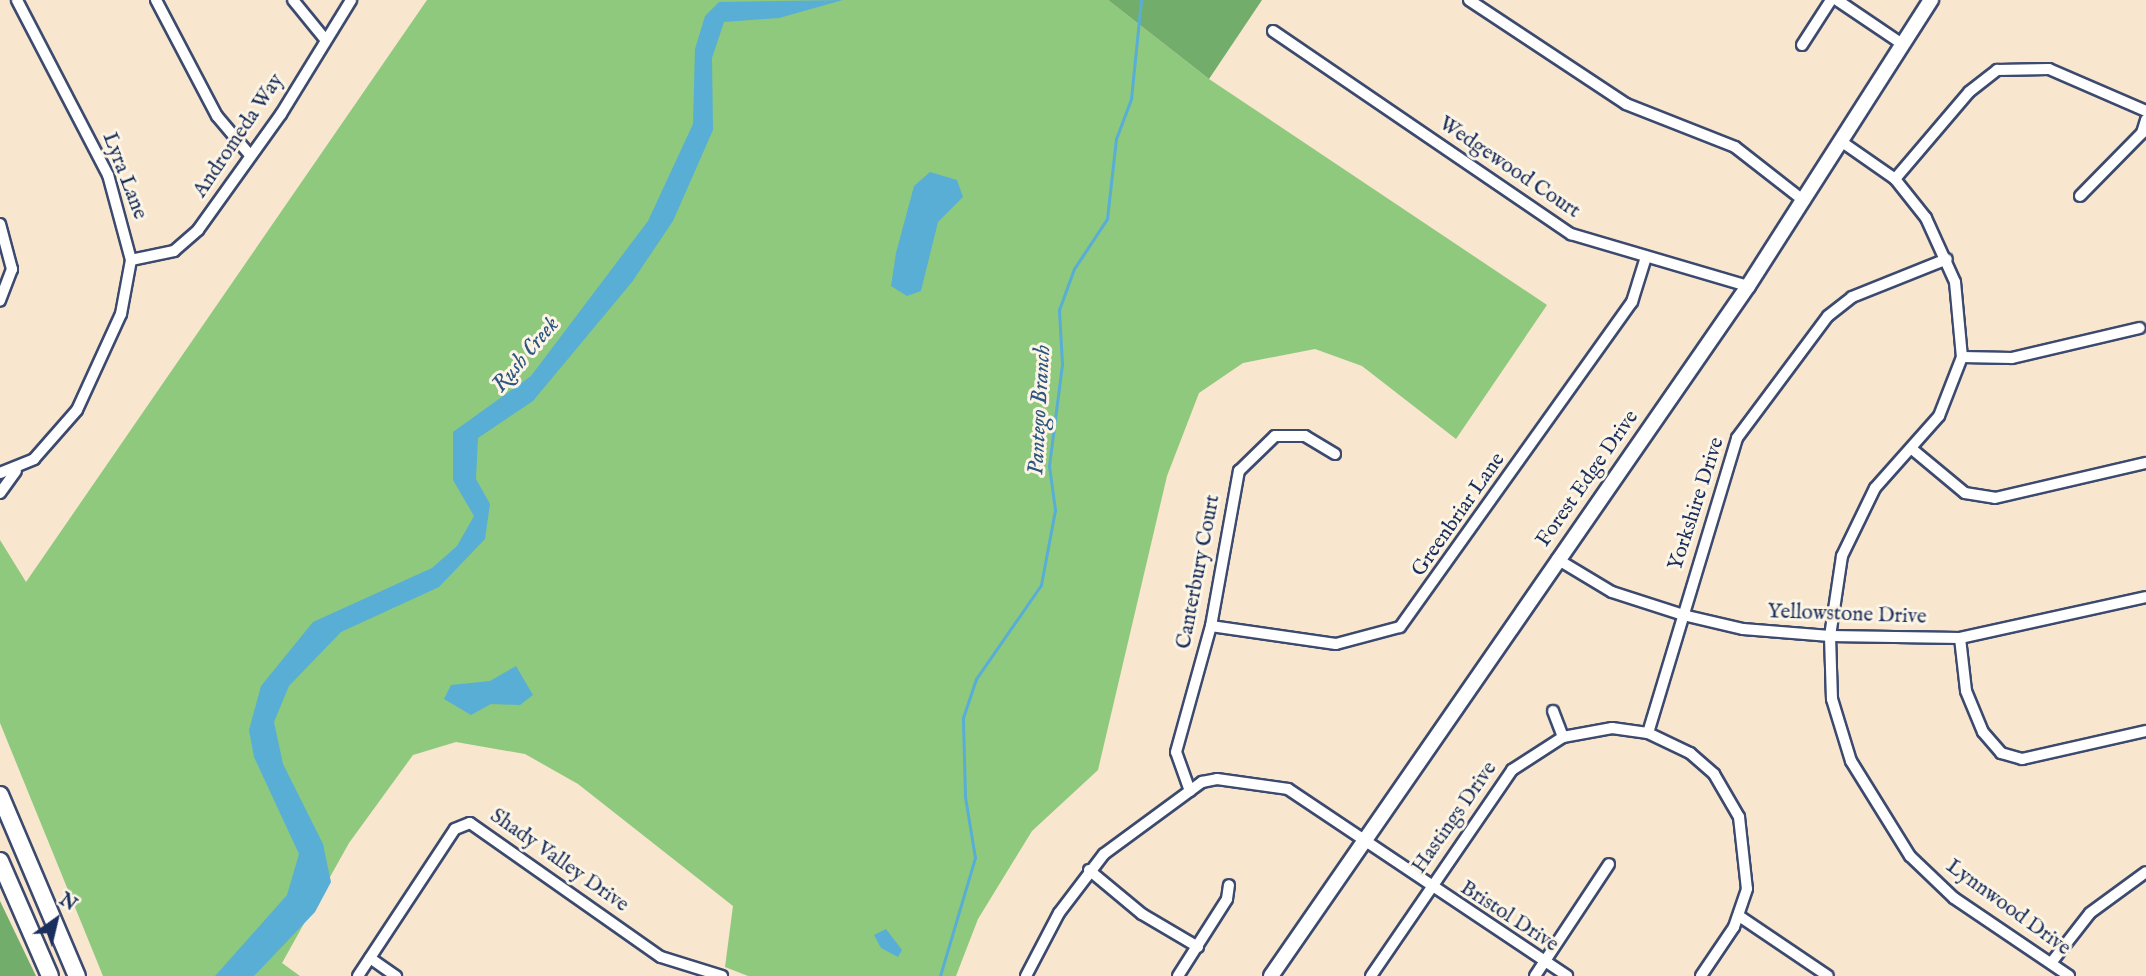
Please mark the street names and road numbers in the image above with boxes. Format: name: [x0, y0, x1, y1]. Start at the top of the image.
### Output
street label: Andromeda Way: [188, 69, 290, 203]
street label: Wedgewood Court: [1434, 111, 1584, 225]
street label: Lyra Lane: [96, 129, 152, 223]
street label: Forest Edge Drive: [1531, 406, 1645, 552]
street label: Yorkshire Drive: [1664, 434, 1730, 574]
street label: Greenbriar Lane: [1407, 448, 1511, 582]
street label: Canterbury Court: [1172, 493, 1226, 651]
street label: Yellowstone Drive: [1767, 600, 1927, 630]
street label: Hastings Drive: [1407, 757, 1503, 879]
street label: Shady Valley Drive: [485, 804, 633, 918]
street label: Lynnwood Drive: [1941, 854, 2075, 962]
street label: Bristol Drive: [1455, 876, 1563, 958]

